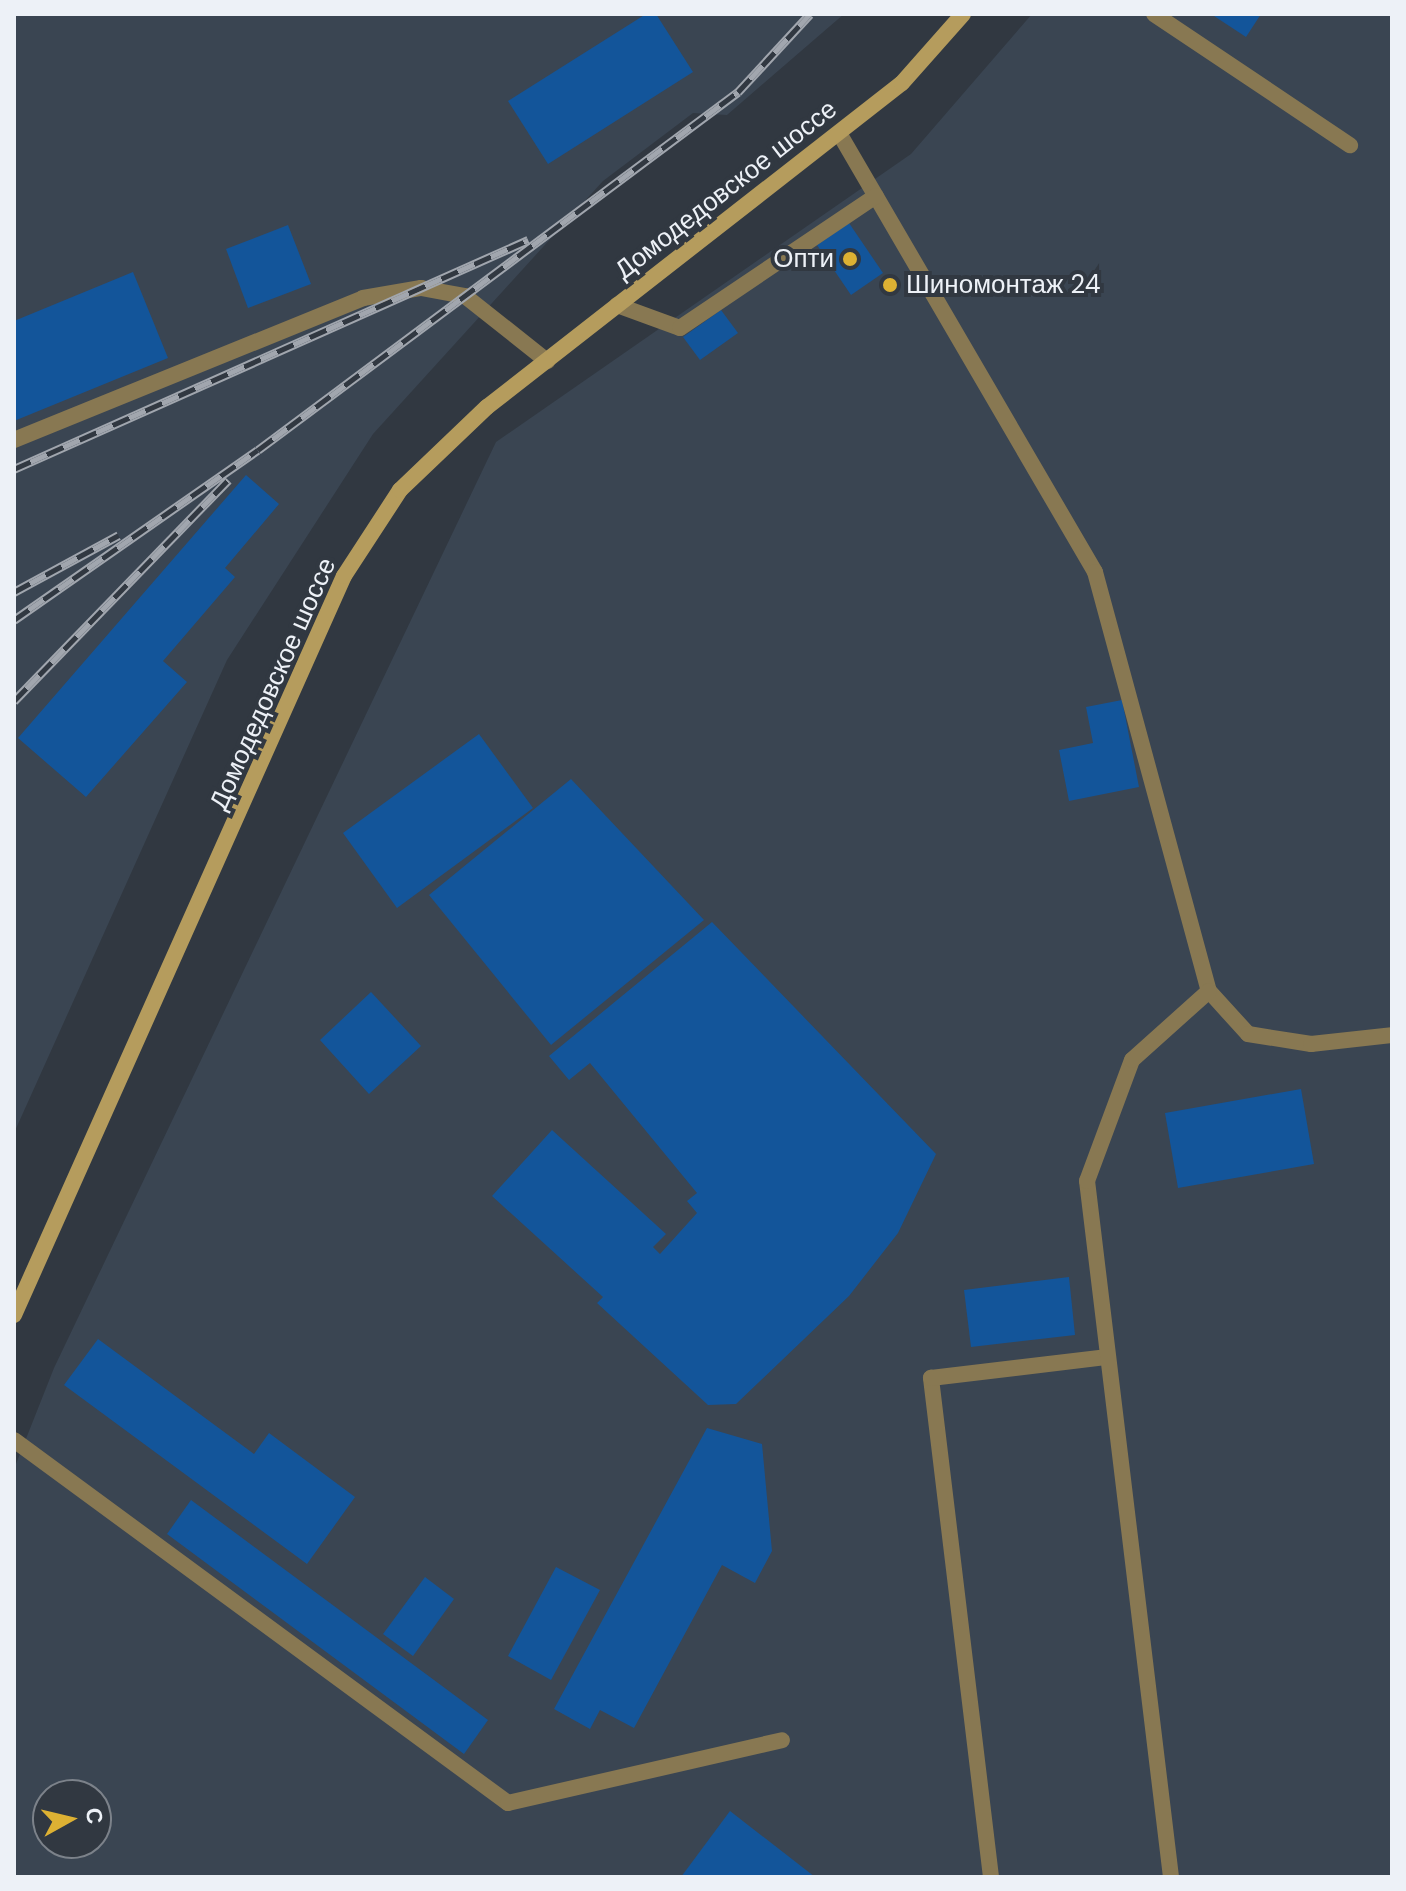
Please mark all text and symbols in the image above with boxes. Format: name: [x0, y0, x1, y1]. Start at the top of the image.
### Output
street label: Домодедовское шоссе: [609, 94, 843, 286]
place label: Опти: [773, 243, 834, 275]
marker: Опти: [841, 250, 859, 268]
place label: Шиномонтаж 24: [906, 269, 1101, 301]
marker: Шиномонтаж 24: [881, 276, 899, 294]
street label: Домодедовское шоссе: [203, 553, 343, 815]
north arrow: [32, 1779, 112, 1859]
text: С: [79, 1806, 110, 1826]

